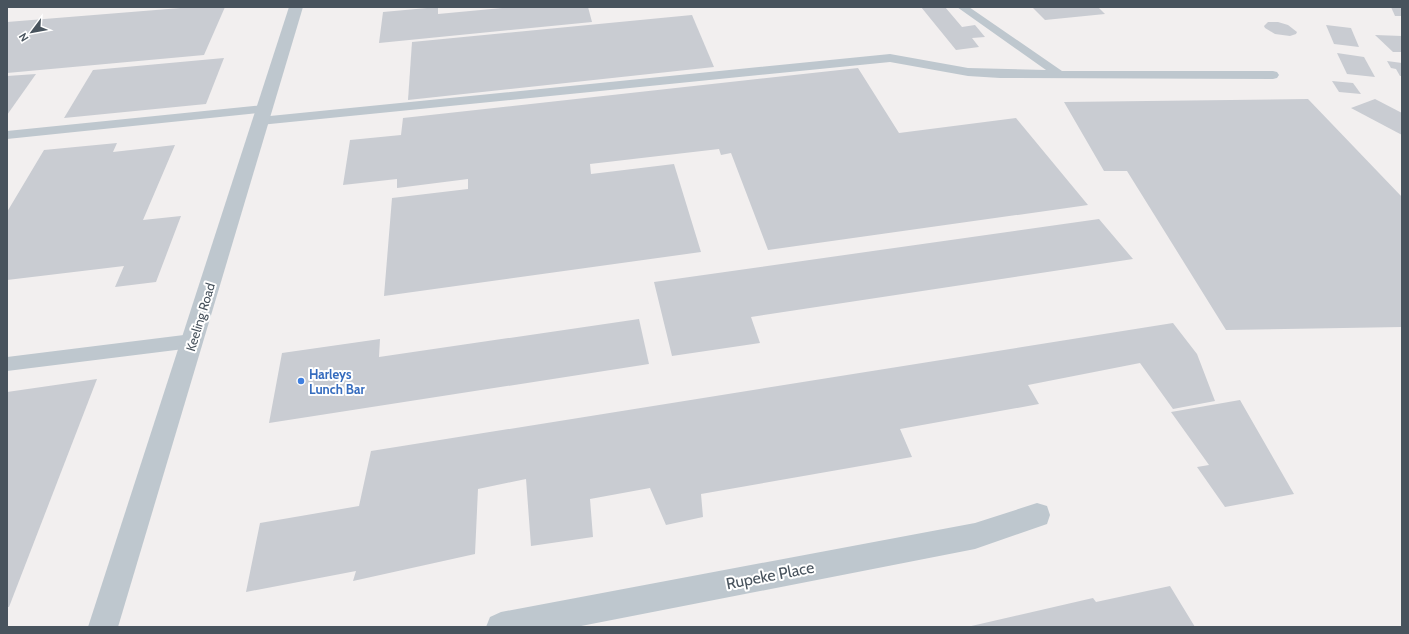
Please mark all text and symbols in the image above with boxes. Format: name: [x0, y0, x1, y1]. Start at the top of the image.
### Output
north arrow: [12, 12, 52, 52]
text: N: [16, 30, 32, 44]
street label: Keeling Road: [182, 281, 218, 353]
place label: Harleys Lunch Bar: [309, 366, 365, 397]
marker: Harleys Lunch Bar: [296, 376, 306, 386]
street label: Rupeke Place: [724, 558, 816, 593]

